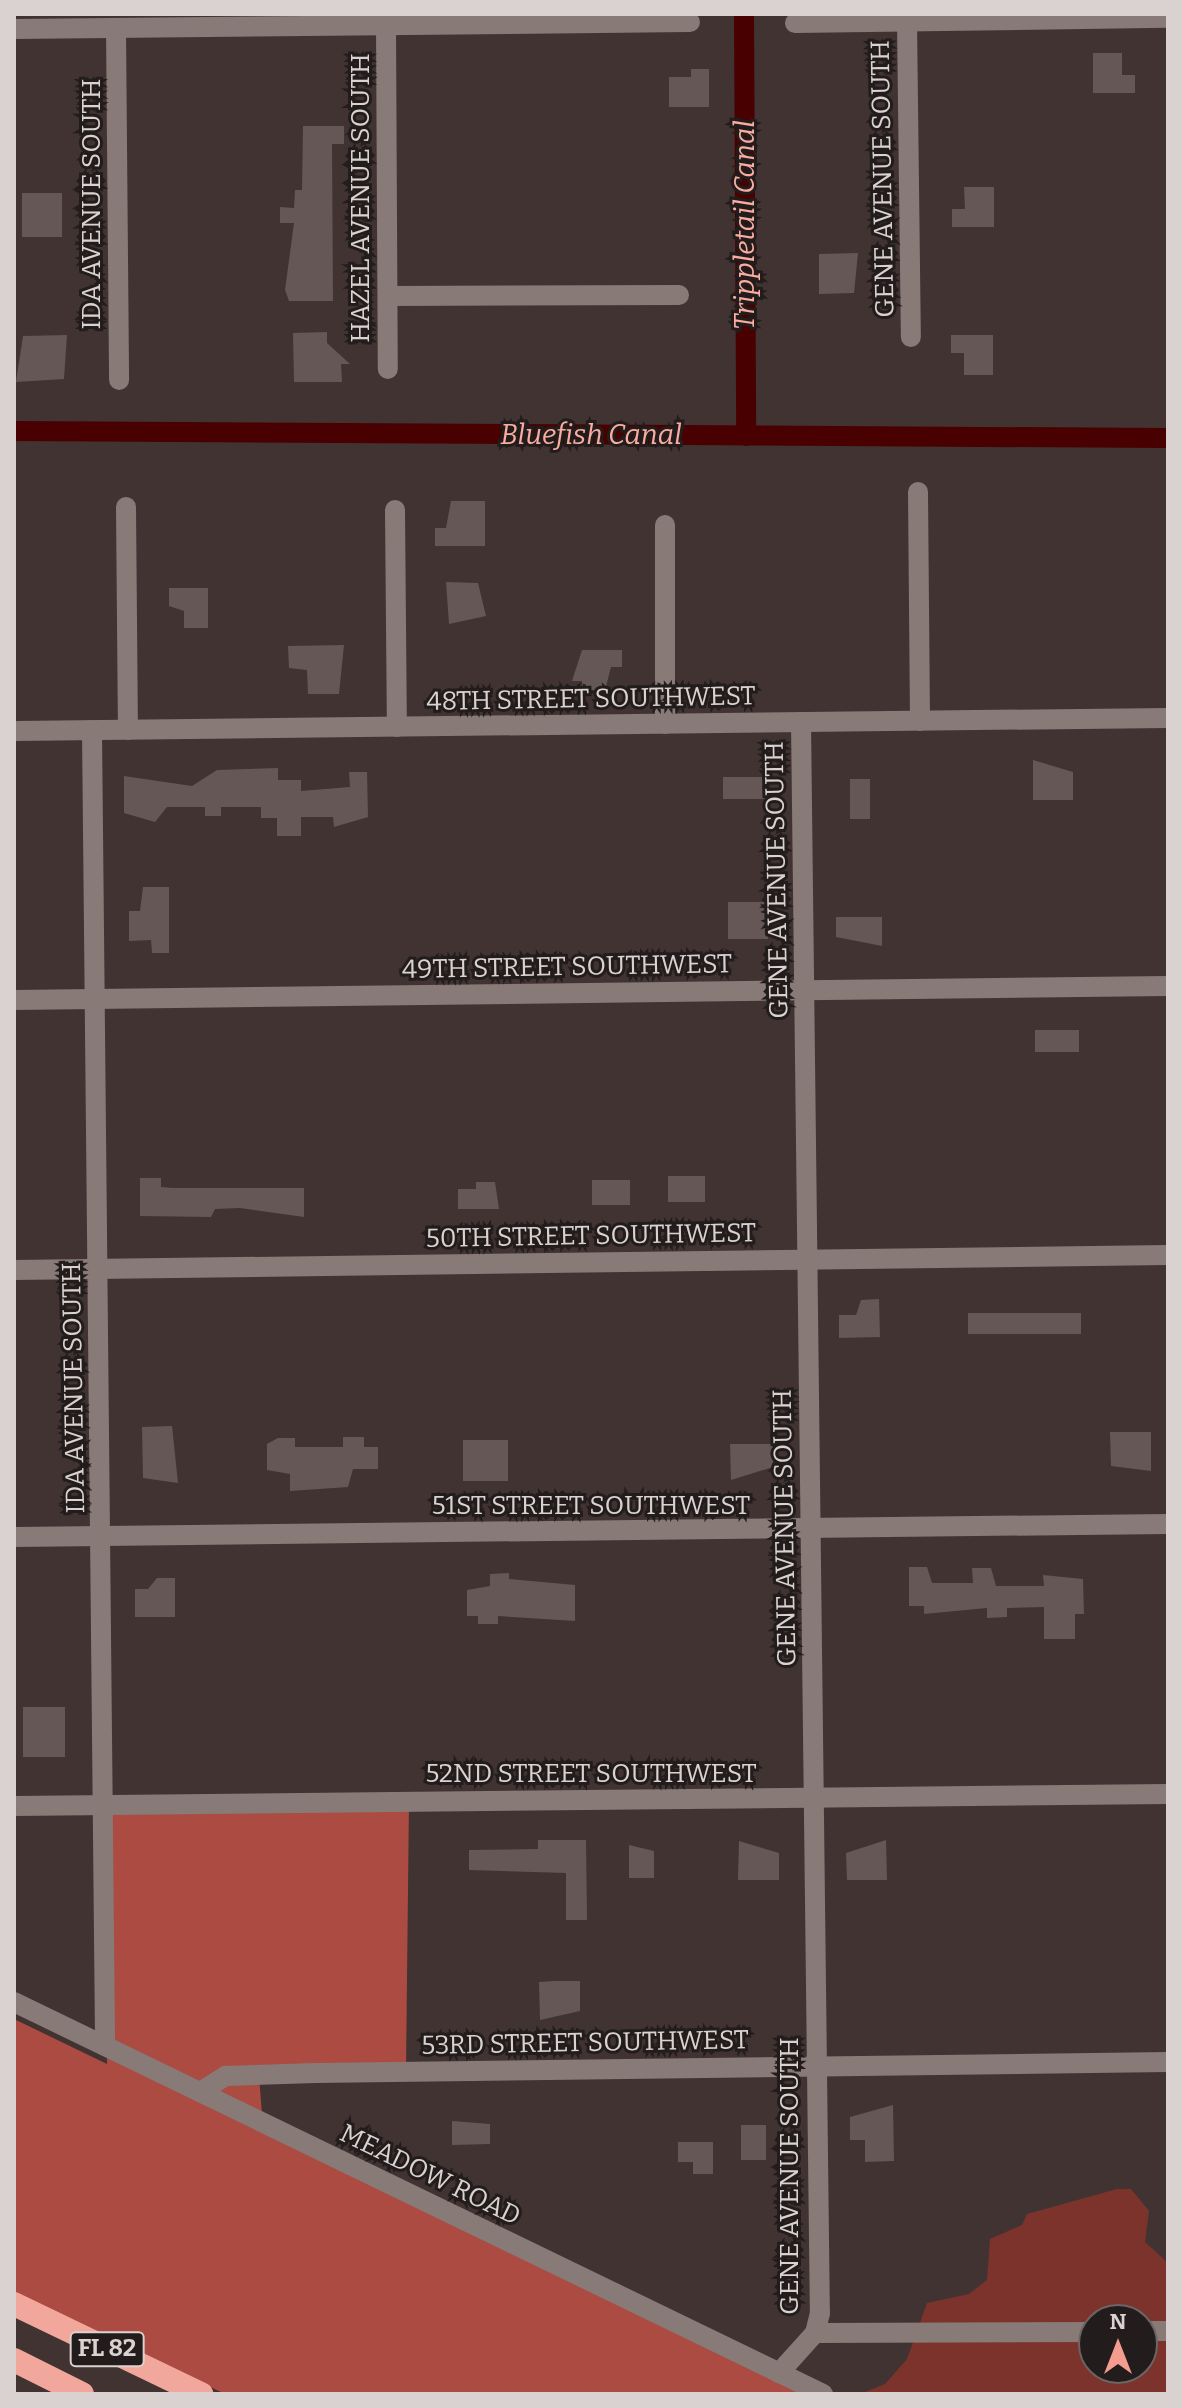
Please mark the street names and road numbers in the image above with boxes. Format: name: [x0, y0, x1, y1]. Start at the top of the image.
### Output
street label: GENE AVENUE SOUTH: [865, 40, 901, 318]
street label: HAZEL AVENUE SOUTH: [345, 53, 377, 343]
street label: IDA AVENUE SOUTH: [76, 79, 108, 329]
street label: 48TH STREET SOUTHWEST: [426, 681, 756, 717]
street label: GENE AVENUE SOUTH: [759, 741, 795, 1019]
street label: 49TH STREET SOUTHWEST: [402, 949, 732, 985]
street label: 50TH STREET SOUTHWEST: [426, 1218, 756, 1254]
street label: IDA AVENUE SOUTH: [56, 1262, 92, 1514]
street label: GENE AVENUE SOUTH: [767, 1389, 803, 1667]
street label: 51ST STREET SOUTHWEST: [432, 1490, 750, 1522]
street label: 52ND STREET SOUTHWEST: [425, 1758, 757, 1790]
street label: 53RD STREET SOUTHWEST: [421, 2025, 749, 2061]
street label: GENE AVENUE SOUTH: [774, 2037, 806, 2315]
street label: MEADOW ROAD: [335, 2118, 525, 2232]
road number: FL 82: [69, 2329, 145, 2369]

